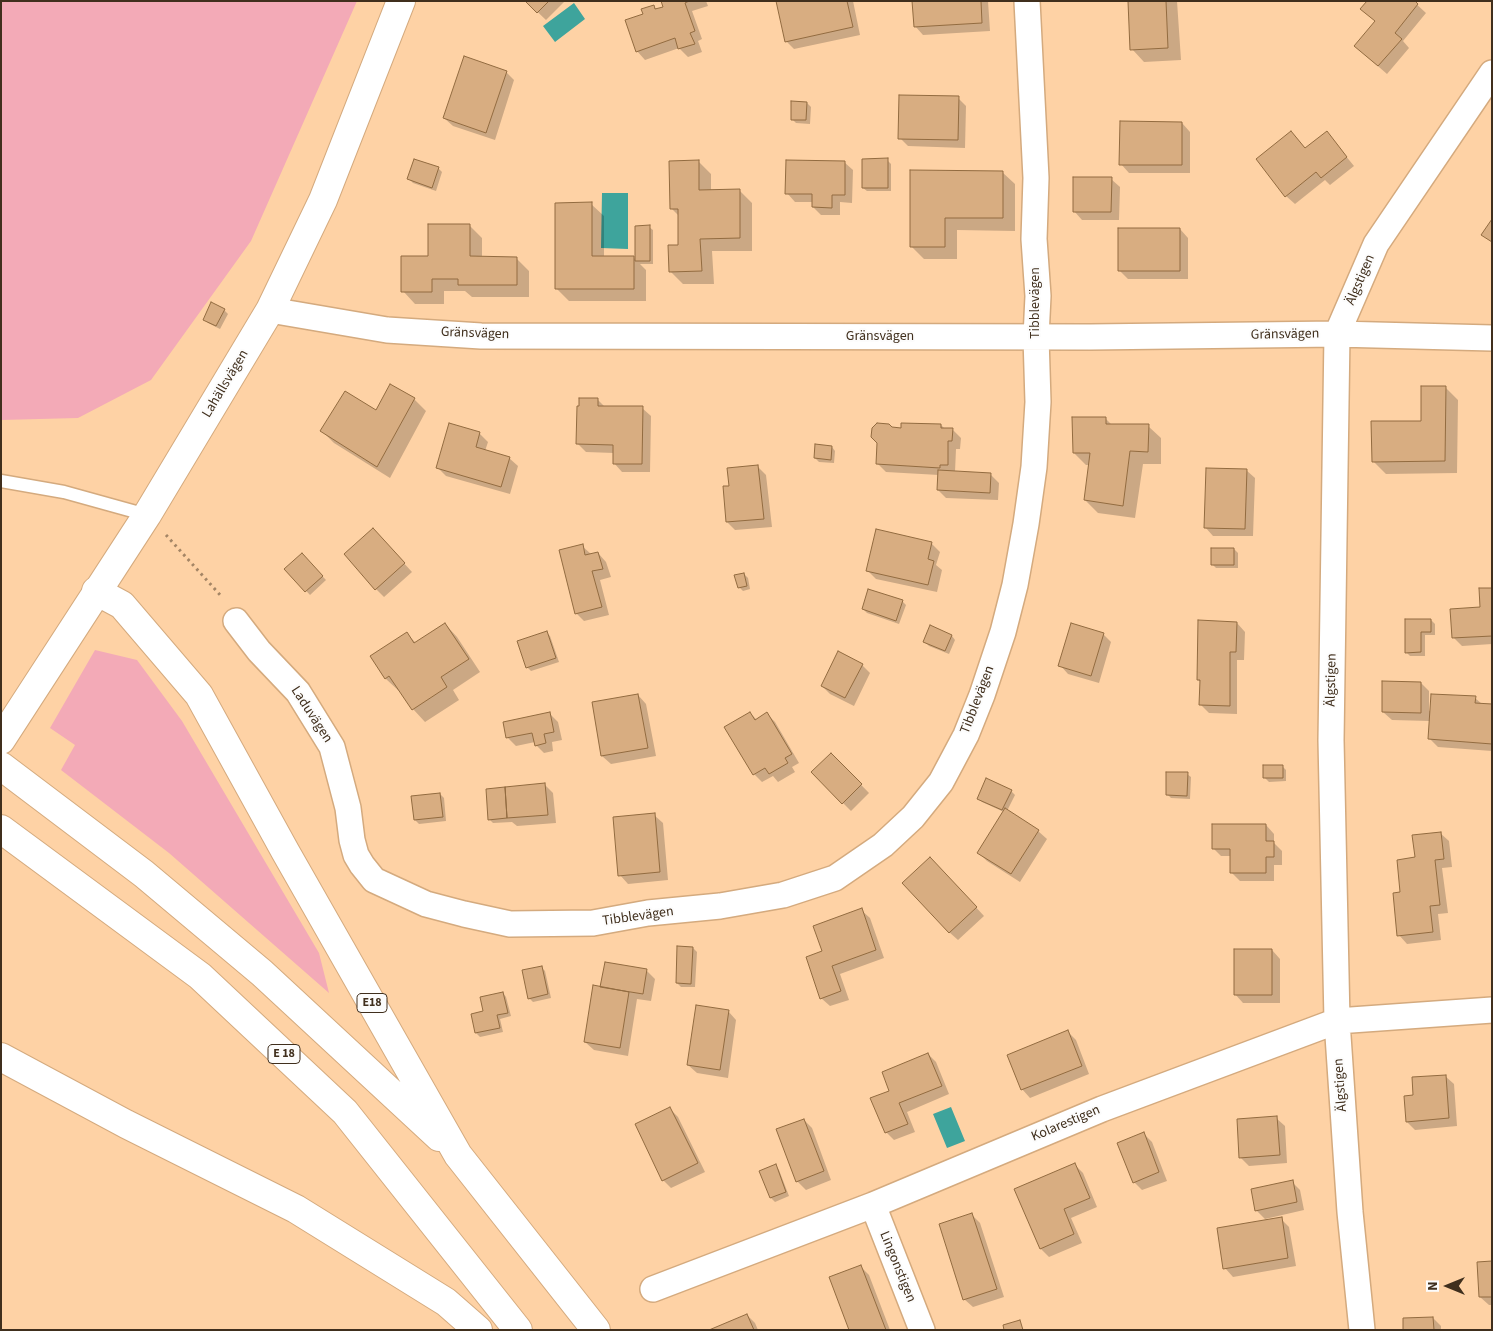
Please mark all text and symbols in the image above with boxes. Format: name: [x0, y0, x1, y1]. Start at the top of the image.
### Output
street label: Älgstigen: [1343, 252, 1379, 308]
street label: Tibblevägen: [1028, 267, 1044, 339]
street label: Gränsvägen: [440, 324, 510, 344]
street label: Gränsvägen: [1251, 326, 1319, 344]
street label: Gränsvägen: [846, 329, 914, 345]
street label: Lahällsvägen: [199, 347, 253, 421]
street label: Älgstigen: [1323, 653, 1341, 707]
street label: Tibblevägen: [957, 663, 999, 737]
street label: Laduvägen: [287, 684, 335, 746]
street label: Tibblevägen: [601, 904, 675, 930]
road number: E18: [357, 994, 387, 1012]
road number: E 18: [268, 1044, 300, 1064]
street label: Älgstigen: [1331, 1058, 1351, 1112]
street label: Kolarestigen: [1029, 1102, 1103, 1146]
street label: Lingonstigen: [875, 1229, 919, 1305]
north arrow: [1423, 1261, 1473, 1311]
text: N: [1423, 1281, 1443, 1291]

